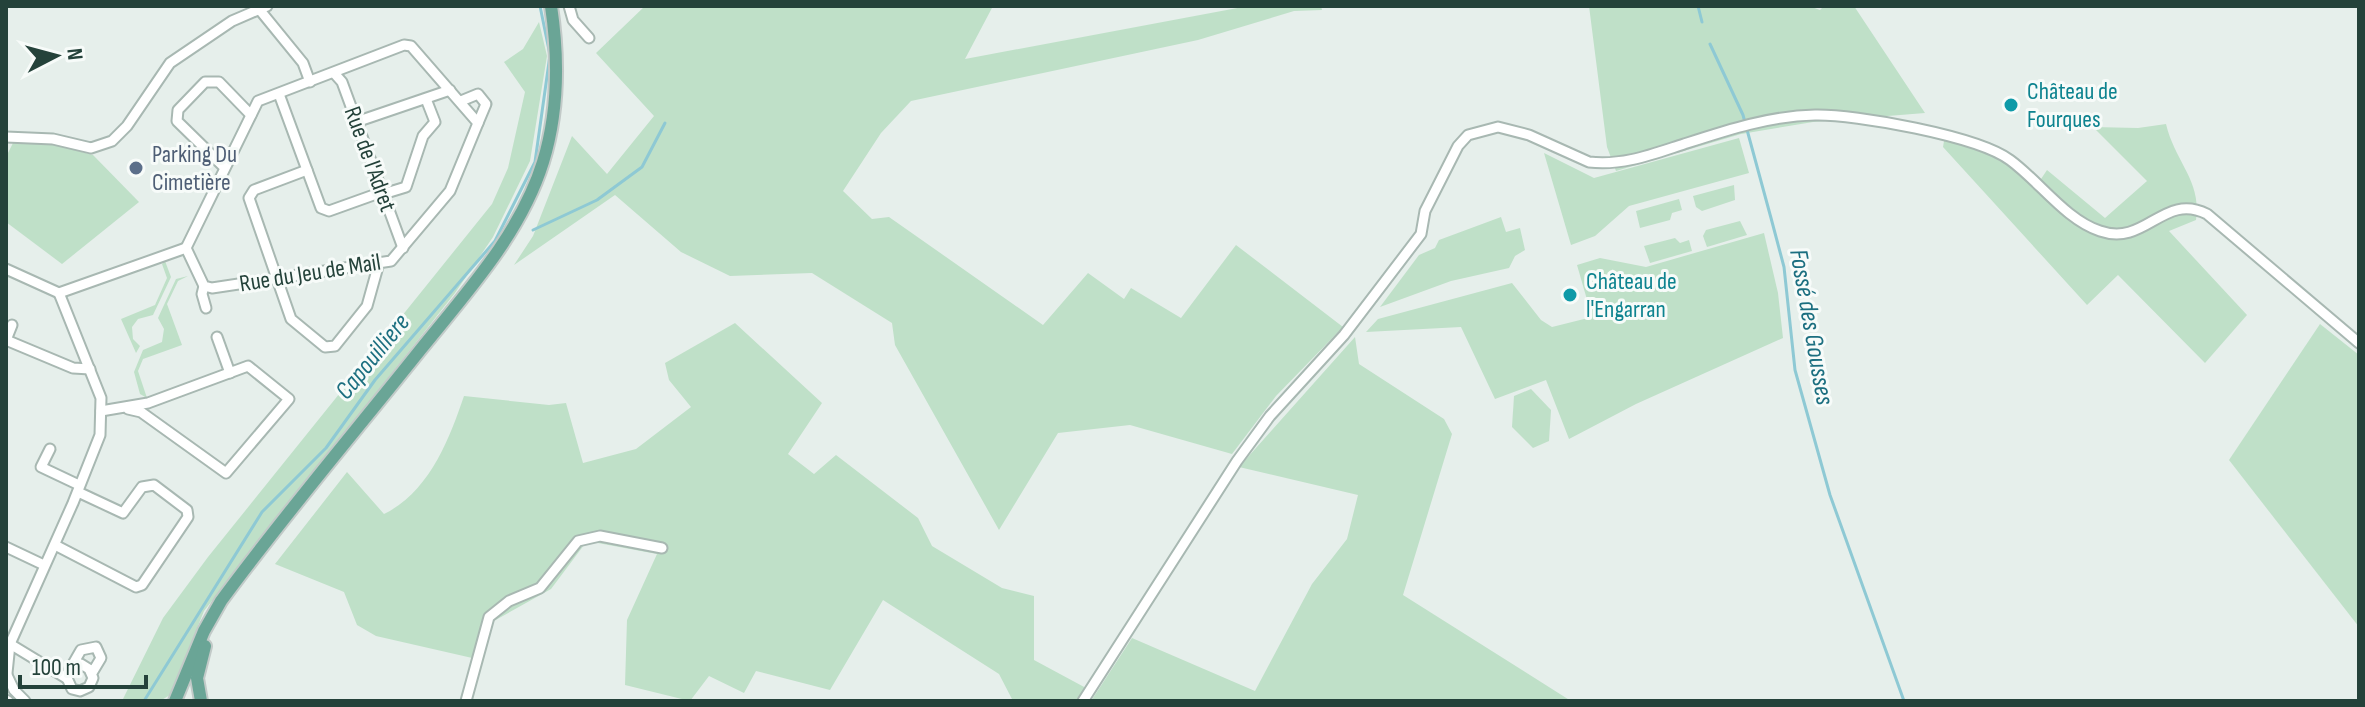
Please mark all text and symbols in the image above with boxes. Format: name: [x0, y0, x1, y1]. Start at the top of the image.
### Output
north arrow: [16, 16, 96, 96]
text: N: [60, 47, 88, 61]
place label: Château de Fourques: [2027, 77, 2118, 134]
marker: Château de Fourques: [2002, 96, 2020, 114]
street label: Rue de l'Adret: [338, 103, 402, 215]
place label: Parking Du Cimetière: [152, 140, 237, 197]
marker: Parking Du Cimetière: [127, 159, 145, 177]
water label: Fossé des Gousses: [1782, 247, 1840, 407]
street label: Rue du Jeu de Mail: [237, 248, 383, 298]
place label: Château de l'Engarran: [1586, 267, 1677, 324]
marker: Château de l'Engarran: [1561, 286, 1579, 304]
water label: Capouilliere: [329, 308, 417, 406]
scale bar: [20, 639, 146, 689]
text: 100 m: [32, 653, 81, 682]

